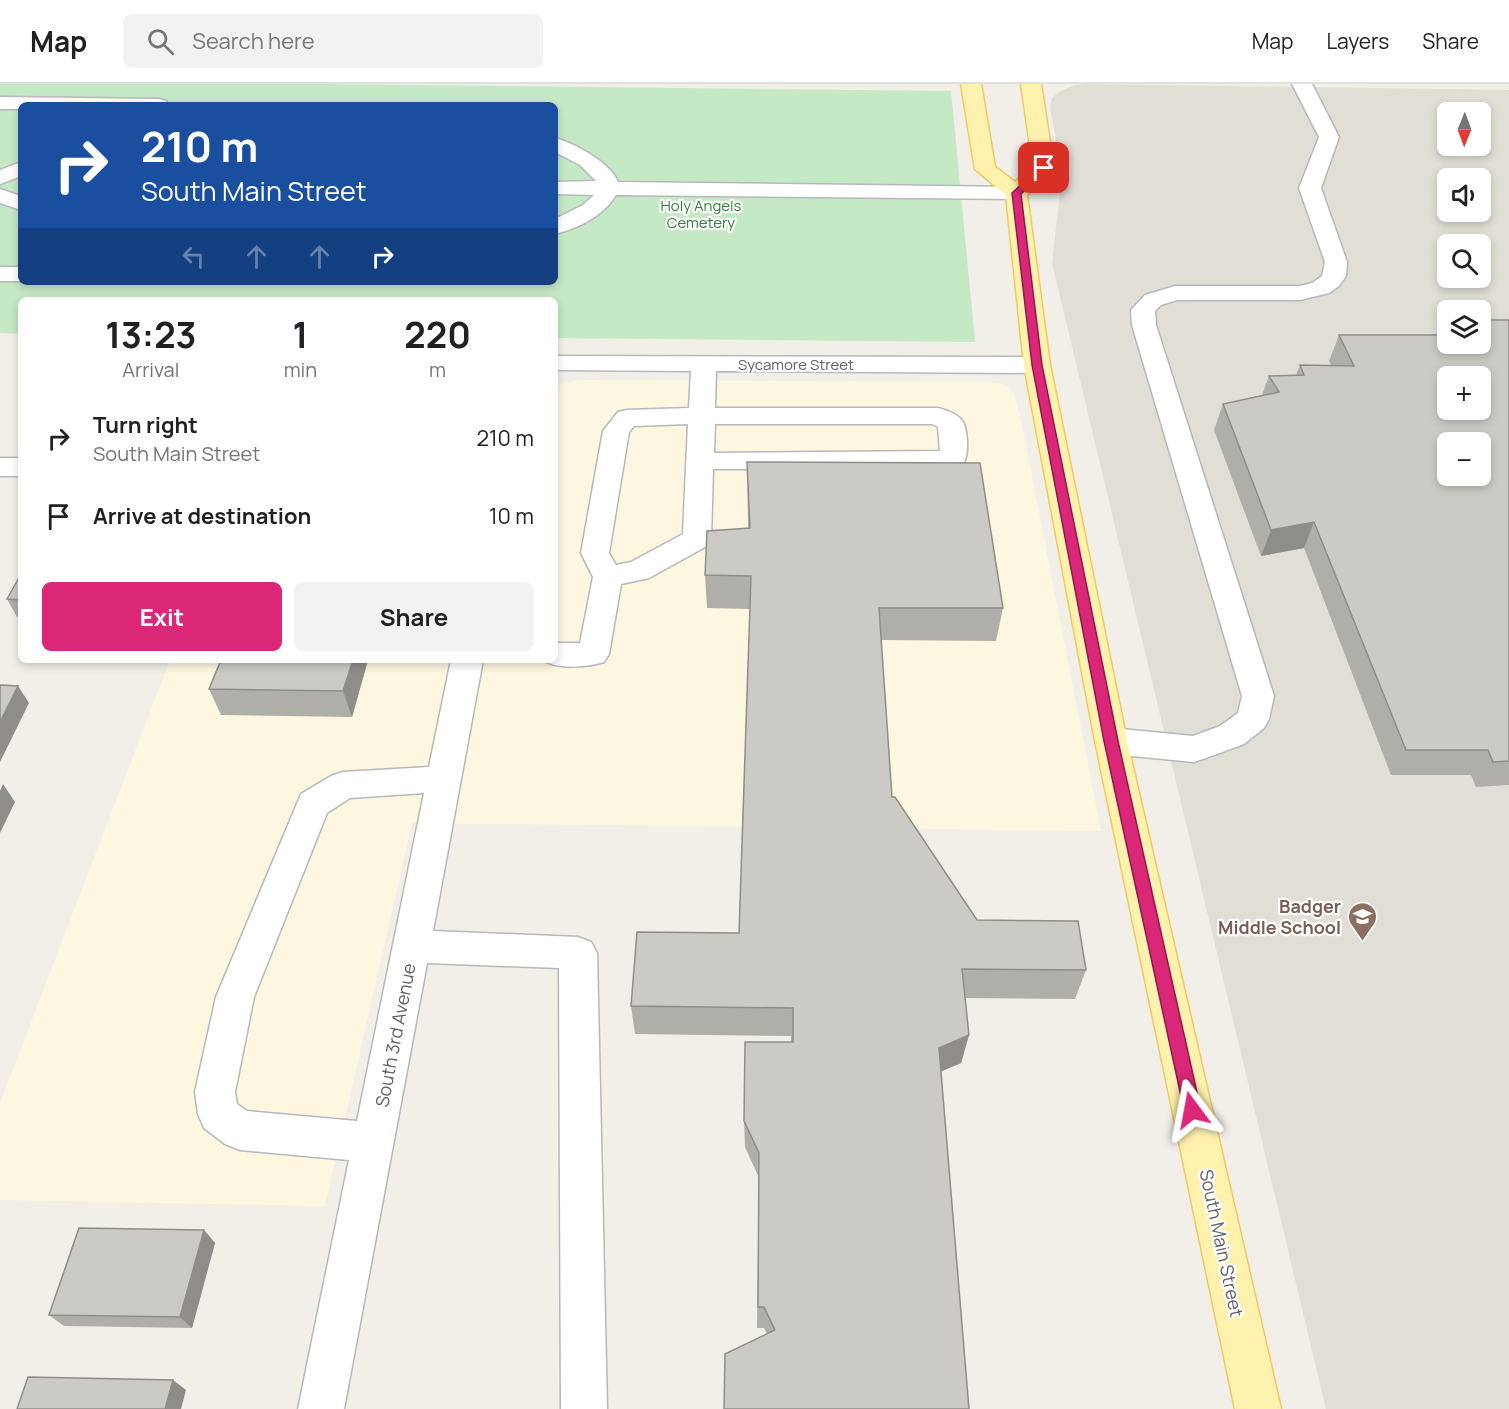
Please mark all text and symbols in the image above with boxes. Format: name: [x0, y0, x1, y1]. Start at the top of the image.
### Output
search box: [123, 14, 543, 68]
text: Map: [30, 22, 87, 60]
icon: search: [144, 25, 177, 58]
text: Search here: [192, 26, 315, 56]
text: Map: [1252, 27, 1293, 55]
text: Layers: [1326, 27, 1389, 55]
text: Share: [1422, 27, 1479, 55]
north arrow: [1437, 102, 1491, 156]
map controls: [1437, 102, 1491, 486]
text: 210 m: [141, 117, 258, 175]
icon: right: [42, 126, 120, 204]
pin: [1018, 142, 1069, 193]
icon: arrive: [1027, 151, 1060, 184]
button: sound: [1437, 168, 1491, 222]
text: South Main Street: [141, 172, 367, 209]
park label: Holy Angels Cemetery: [661, 195, 742, 233]
button: search: [1437, 234, 1491, 288]
icon: left: [177, 240, 210, 273]
icon: ahead: [240, 240, 273, 273]
icon: ahead: [303, 240, 336, 273]
icon: right: [366, 240, 399, 273]
button: layers: [1437, 300, 1491, 354]
text: 13:23: [105, 310, 197, 359]
text: 1: [293, 310, 308, 359]
text: 220: [404, 310, 471, 359]
street label: Sycamore Street: [738, 354, 854, 375]
text: Arrival: [122, 356, 179, 383]
text: min: [284, 356, 317, 383]
text: m: [429, 356, 446, 383]
button: +: [1437, 366, 1491, 420]
text: Turn right: [93, 410, 198, 440]
icon: right: [42, 422, 75, 455]
text: 210 m: [476, 423, 534, 453]
button: −: [1437, 432, 1491, 486]
text: South Main Street: [93, 440, 260, 467]
icon: arrive: [42, 500, 75, 533]
text: Arrive at destination: [93, 501, 311, 531]
text: 10 m: [489, 501, 534, 531]
button: Exit: [42, 582, 282, 651]
button: Share: [294, 582, 534, 651]
place label: Badger Middle School: [1218, 894, 1341, 939]
school or university icon: Badger Middle School: [1346, 900, 1378, 942]
street label: South 3rd Avenue: [369, 961, 421, 1109]
position arrow: [1160, 1078, 1224, 1142]
street label: South Main Street: [1195, 1167, 1249, 1319]

